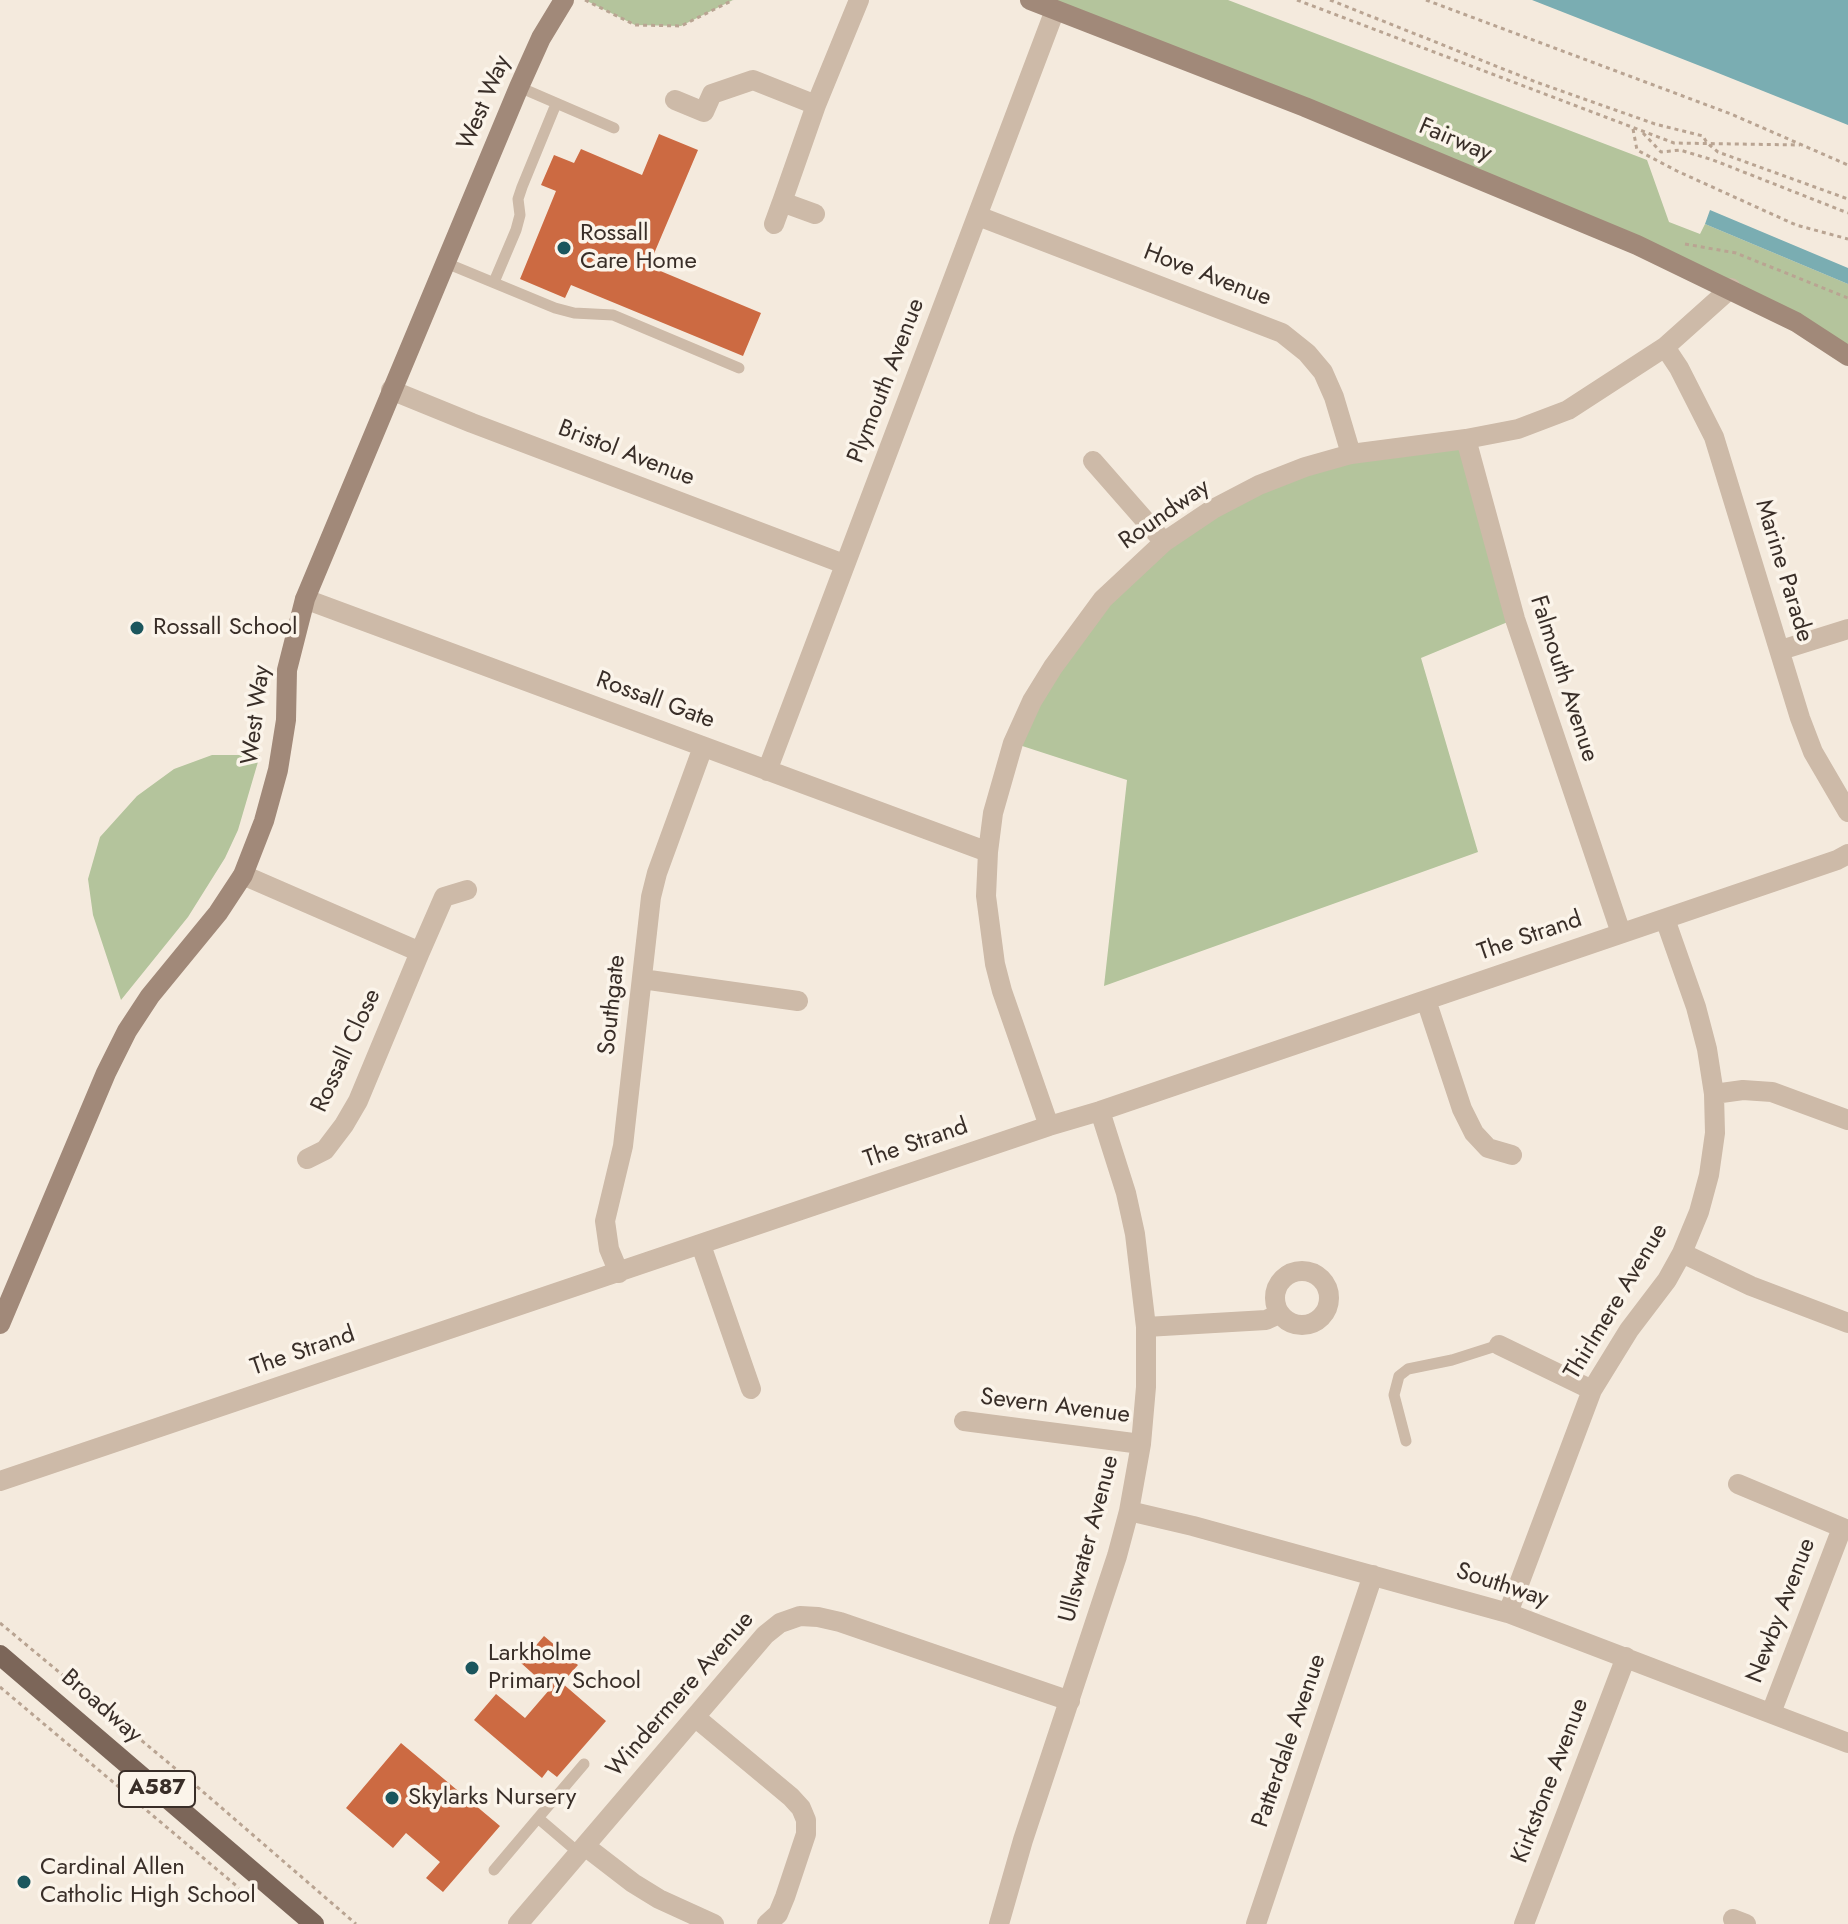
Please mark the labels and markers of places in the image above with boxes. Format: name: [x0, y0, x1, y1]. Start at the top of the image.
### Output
place label: Rossall Care Home: [580, 220, 697, 276]
marker: Rossall Care Home: [555, 239, 573, 257]
place label: Rossall School: [153, 614, 298, 642]
marker: Rossall School: [128, 619, 146, 637]
place label: Larkholme Primary School: [488, 1640, 641, 1696]
marker: Larkholme Primary School: [463, 1659, 481, 1677]
place label: Skylarks Nursery: [408, 1784, 576, 1812]
marker: Skylarks Nursery: [383, 1789, 401, 1807]
place label: Cardinal Allen Catholic High School: [40, 1854, 256, 1910]
marker: Cardinal Allen Catholic High School: [15, 1873, 33, 1891]

